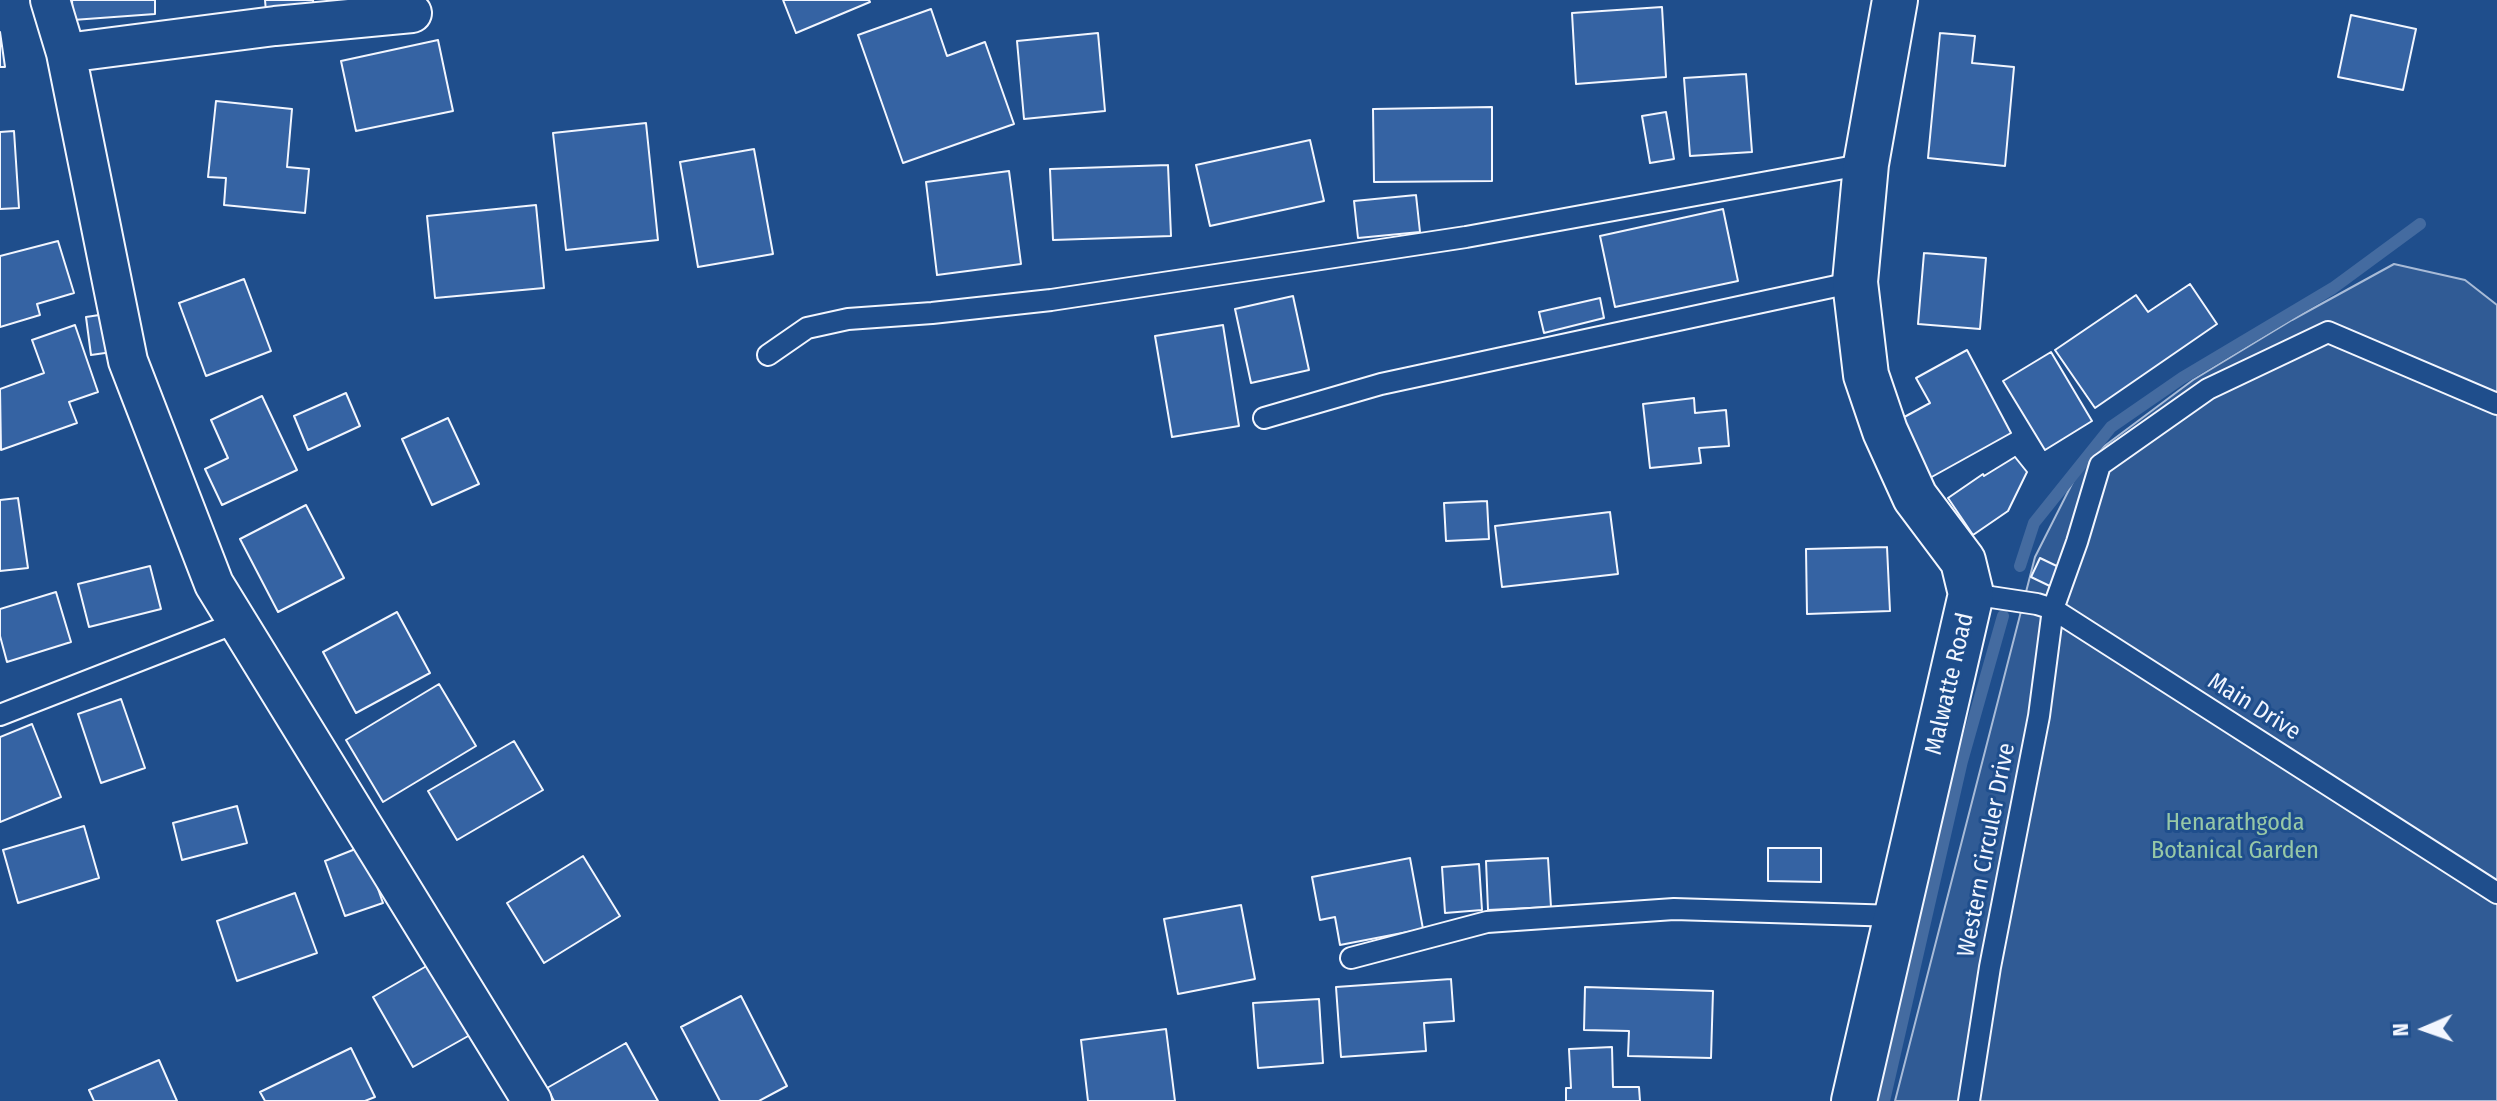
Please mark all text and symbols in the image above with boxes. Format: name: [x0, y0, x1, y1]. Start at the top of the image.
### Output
street label: Malwatte Road: [1920, 610, 1980, 758]
street label: Main Drive: [2202, 667, 2306, 747]
street label: Western Circuler Drive: [1952, 741, 2022, 959]
park label: Henarathgoda Botanical Garden: [2151, 809, 2319, 865]
north arrow: [2385, 989, 2465, 1069]
text: N: [2387, 1023, 2414, 1037]

